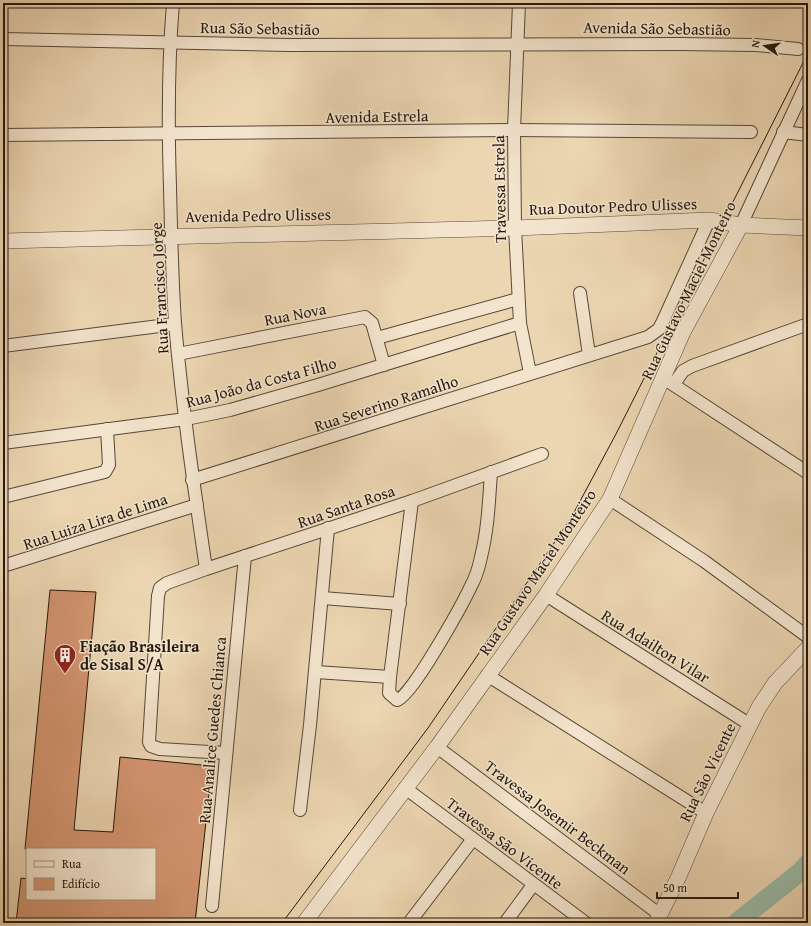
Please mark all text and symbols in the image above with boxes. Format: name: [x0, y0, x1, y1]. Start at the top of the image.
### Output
street label: Rua São Sebastião: [200, 15, 320, 41]
street label: Avenida São Sebastião: [583, 15, 731, 41]
north arrow: [745, 26, 785, 66]
text: N: [747, 38, 764, 49]
street label: Avenida Estrela: [325, 103, 429, 129]
street label: Travessa Estrela: [486, 135, 512, 243]
street label: Rua Doutor Pedro Ulisses: [529, 191, 697, 221]
street label: Rua Gustavo Maciel Monteiro: [634, 197, 742, 383]
street label: Avenida Pedro Ulisses: [185, 202, 331, 228]
street label: Rua Francisco Jorge: [144, 222, 174, 354]
street label: Rua Nova: [262, 296, 328, 332]
street label: Rua João da Costa Filho: [183, 350, 339, 414]
street label: Rua Severino Ramalho: [311, 368, 461, 438]
street label: Rua Santa Rosa: [294, 478, 398, 534]
street label: Rua Gustavo Maciel Monteiro: [472, 484, 602, 660]
street label: Rua Luiza Lira de Lima: [20, 486, 171, 556]
street label: Rua Adailton Vilar: [597, 603, 715, 689]
place label: Fiação Brasileira de Sisal S/A: [80, 634, 200, 676]
street label: Rua Analice Guedes Chianca: [192, 635, 232, 824]
building icon: Fiação Brasileira de Sisal S/A: [52, 642, 78, 675]
street label: Rua São Vicente: [673, 718, 741, 826]
street label: Travessa Josemir Beckman: [480, 754, 636, 880]
street label: Travessa São Vicente: [442, 791, 568, 895]
legend: [26, 848, 156, 900]
text: Rua: [62, 855, 81, 872]
scale bar: [657, 874, 738, 900]
text: Edifício: [62, 875, 100, 892]
text: 50 m: [663, 879, 687, 896]

